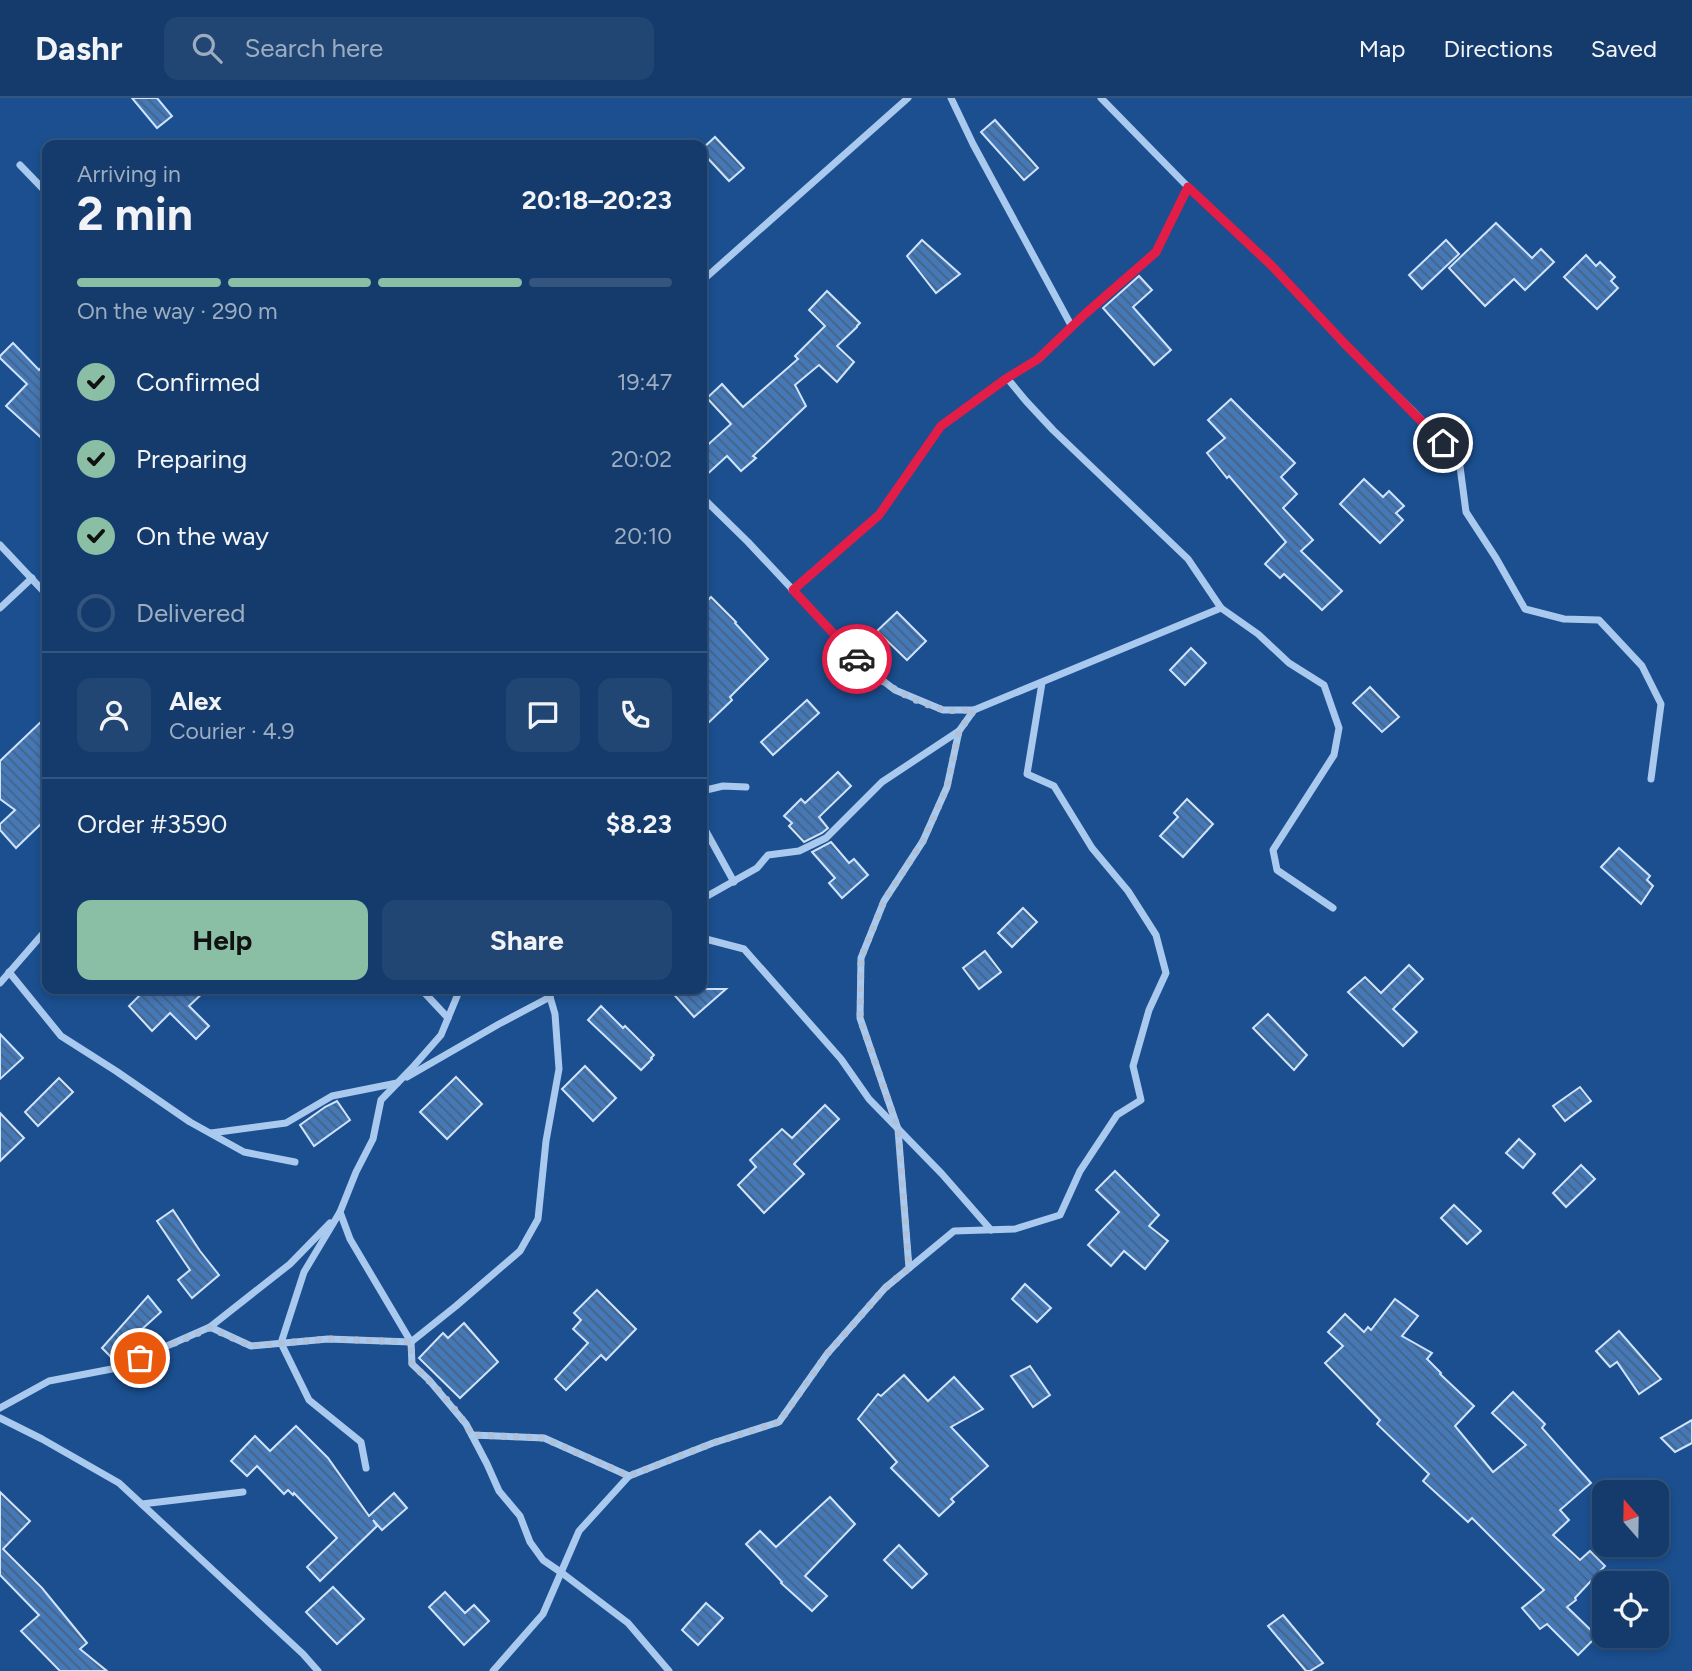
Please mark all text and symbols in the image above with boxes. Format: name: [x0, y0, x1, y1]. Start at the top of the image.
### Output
search box: [164, 17, 654, 80]
text: Dashr: [35, 29, 122, 68]
icon: search: [188, 29, 226, 67]
text: Search here: [244, 32, 383, 64]
text: Map: [1359, 34, 1405, 63]
text: Directions: [1443, 34, 1553, 63]
text: Saved: [1591, 34, 1657, 63]
text: Arriving in: [77, 160, 181, 188]
text: 20:18–20:23: [522, 184, 672, 216]
text: 2 min: [77, 186, 193, 242]
text: On the way · 290 m: [77, 297, 278, 325]
icon: check: [77, 363, 115, 401]
text: Confirmed: [136, 366, 260, 398]
text: 19:47: [617, 368, 672, 396]
pin: [1413, 413, 1473, 473]
icon: home: [1424, 424, 1462, 462]
icon: check: [77, 440, 115, 478]
text: Preparing: [136, 443, 247, 475]
text: 20:02: [611, 445, 672, 473]
icon: check: [77, 517, 115, 555]
text: On the way: [136, 520, 269, 552]
text: 20:10: [614, 522, 672, 550]
text: Delivered: [136, 597, 245, 629]
courier: [822, 624, 892, 694]
icon: car: [838, 640, 876, 678]
button: person: [77, 678, 151, 752]
button: chat: [506, 678, 580, 752]
button: phone: [598, 678, 672, 752]
text: Alex: [169, 685, 222, 717]
text: Courier · 4.9: [169, 717, 295, 745]
text: Order #3590: [77, 808, 227, 840]
text: $8.23: [606, 808, 672, 840]
button: Help: [77, 900, 368, 980]
button: Share: [382, 900, 672, 980]
pin: [110, 1328, 170, 1388]
icon: bag: [121, 1339, 159, 1377]
north arrow: [1592, 1480, 1670, 1558]
map controls: [1592, 1480, 1669, 1648]
button: locate: [1592, 1571, 1669, 1648]

